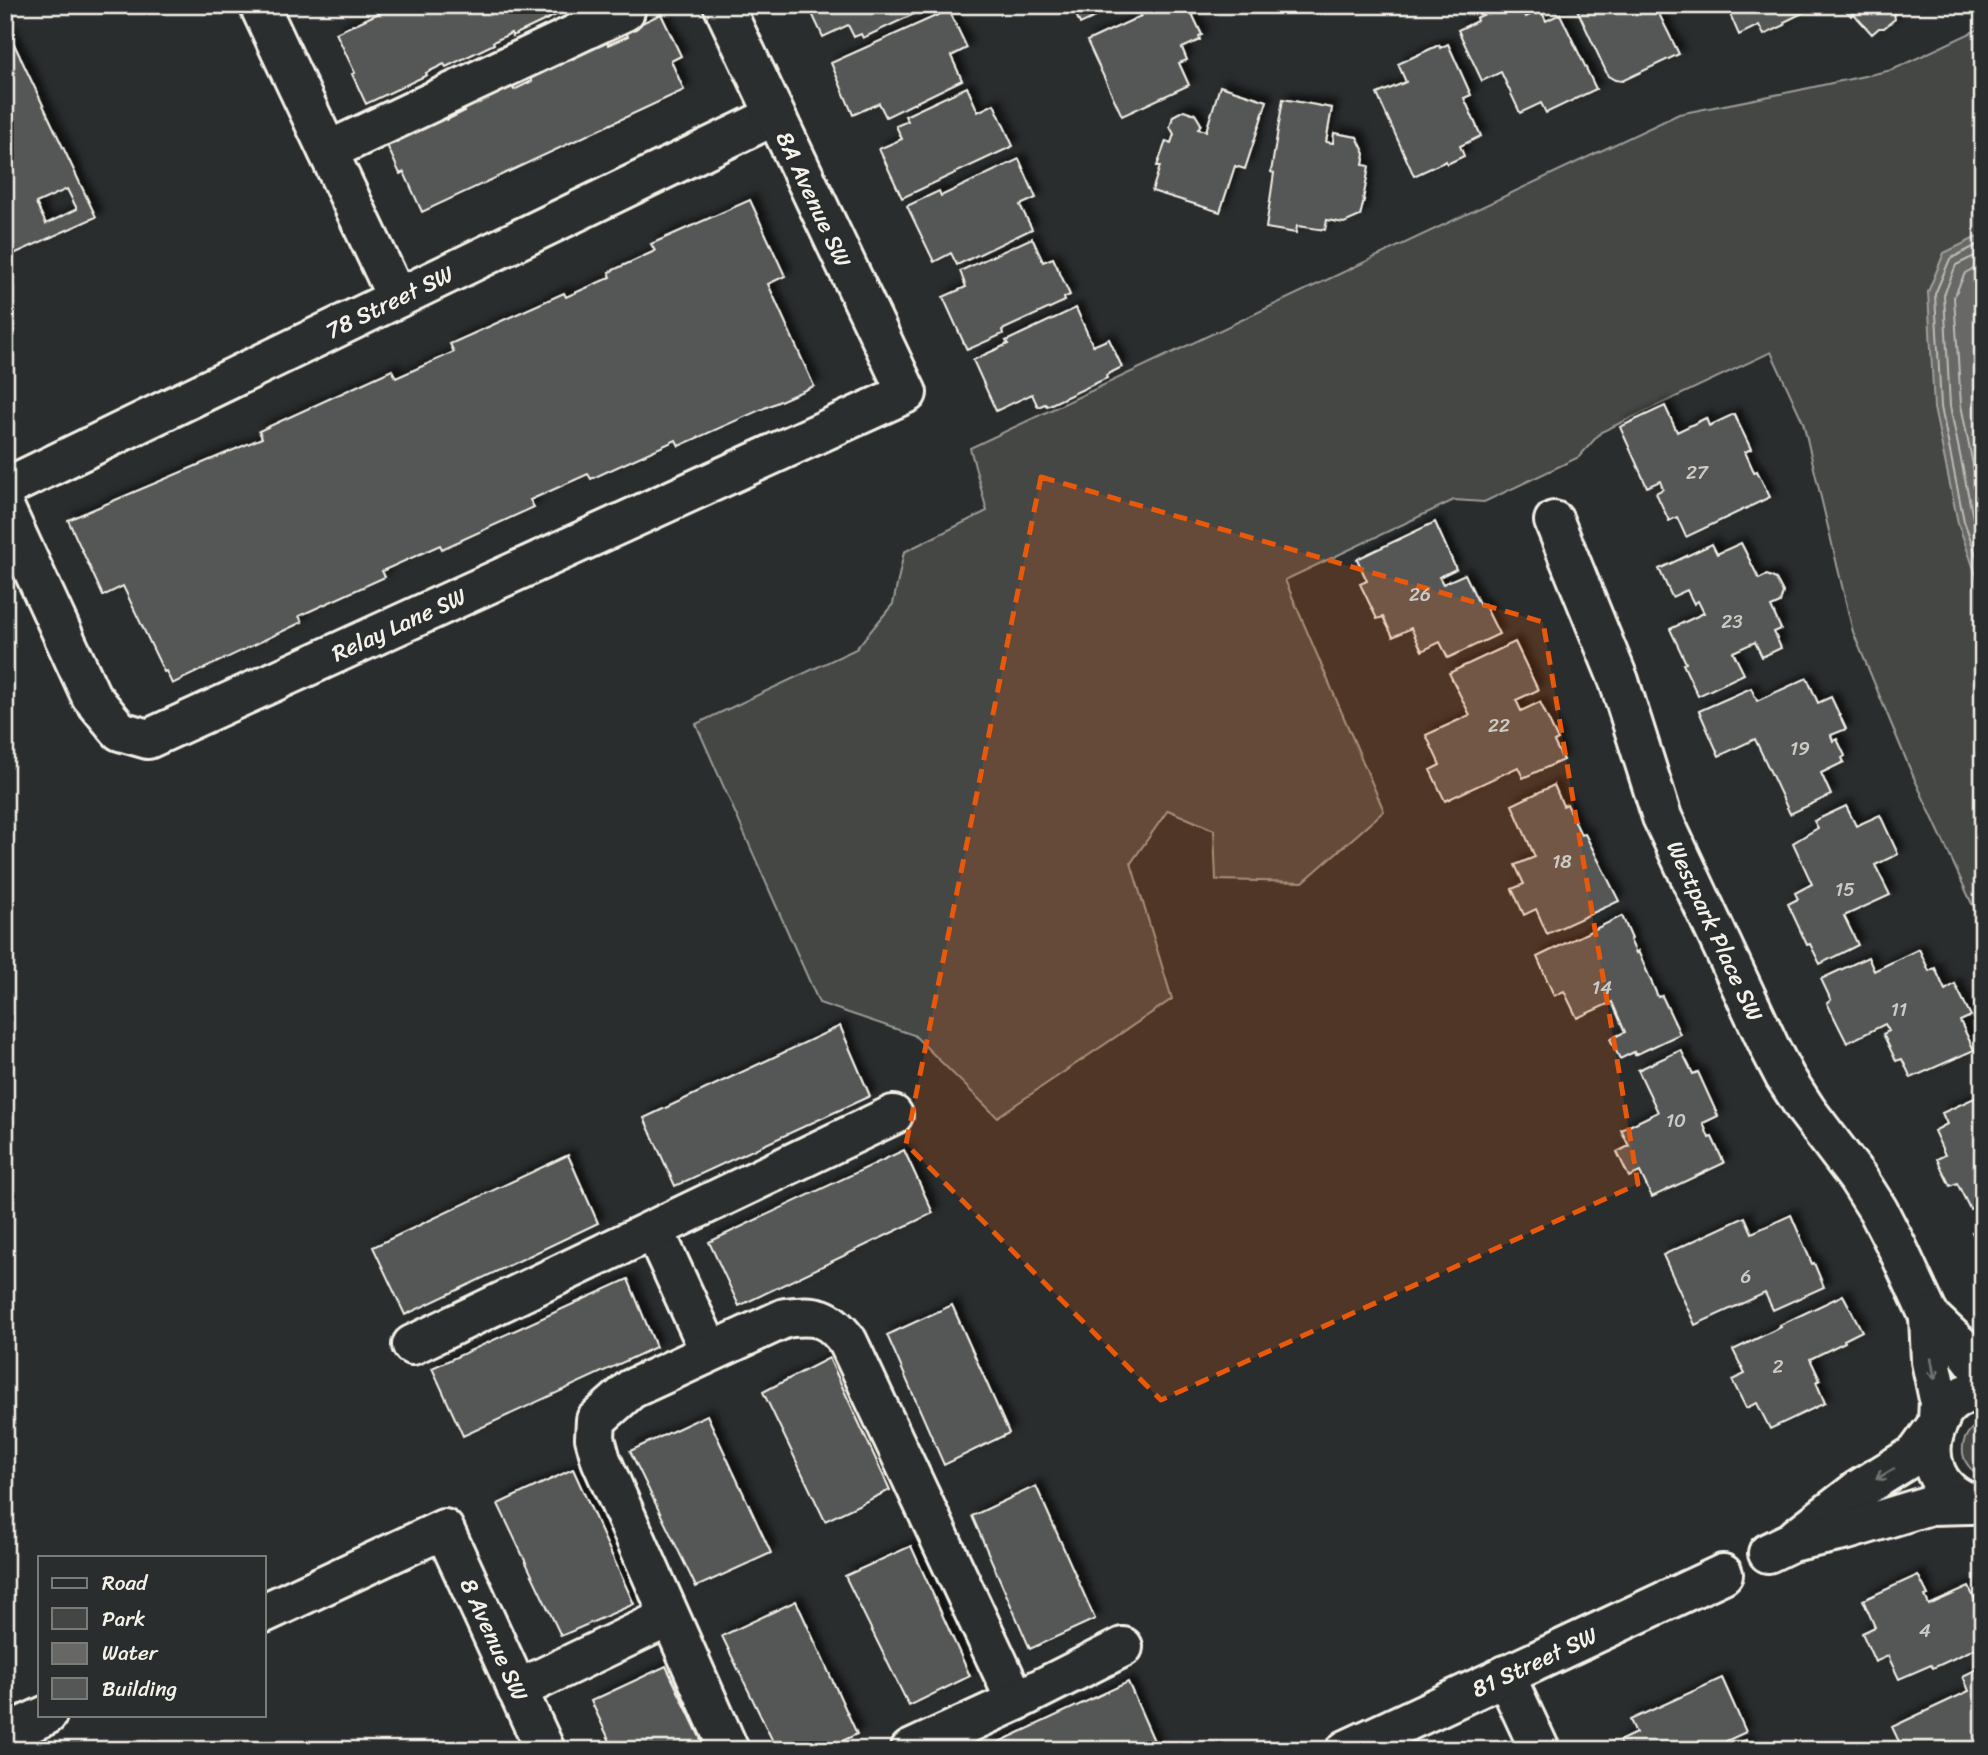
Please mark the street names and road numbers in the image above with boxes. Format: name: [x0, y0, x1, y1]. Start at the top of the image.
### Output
street label: 8A Avenue SW: [764, 124, 864, 275]
street label: 78 Street SW: [318, 254, 462, 351]
street label: Relay Lane SW: [325, 576, 474, 674]
street label: Westpark Place SW: [1655, 834, 1775, 1029]
street label: 8 Avenue SW: [448, 1571, 540, 1709]
street label: 81 Street SW: [1465, 1615, 1605, 1710]

